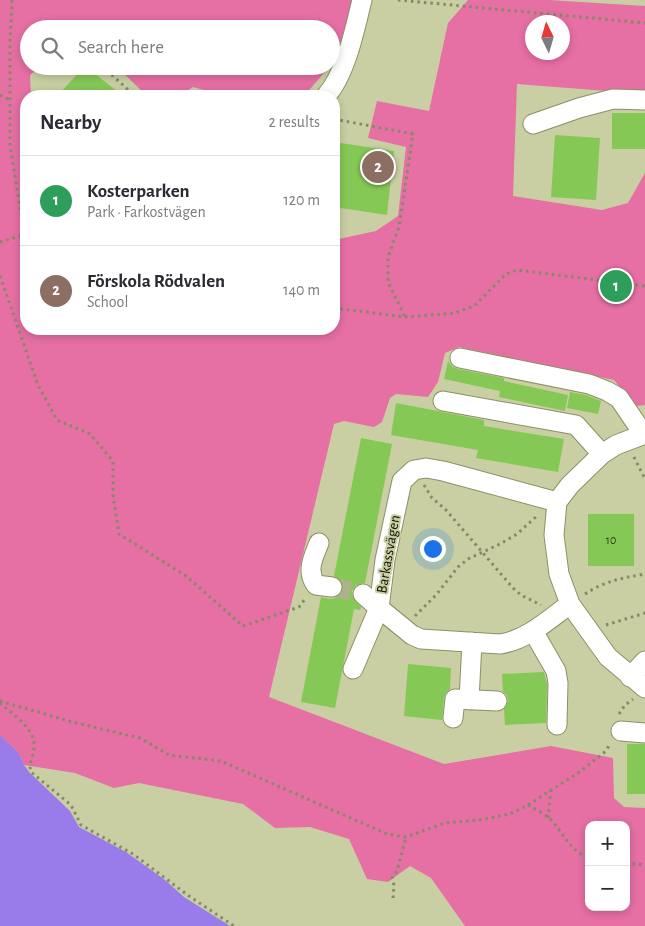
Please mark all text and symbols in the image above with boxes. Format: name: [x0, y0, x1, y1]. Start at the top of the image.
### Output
north arrow: [525, 15, 570, 60]
search box: [20, 20, 340, 75]
icon: search: [38, 34, 66, 62]
text: Search here: [78, 38, 164, 57]
text: Nearby: [40, 112, 101, 133]
text: 2 results: [268, 114, 320, 130]
pin: 2: [362, 148, 394, 186]
text: Kosterparken: [87, 182, 190, 201]
text: 1: [53, 192, 59, 208]
text: 120 m: [283, 192, 320, 208]
text: Park · Farkostvägen: [87, 204, 206, 220]
pin: 1: [600, 267, 632, 305]
text: Förskola Rödvalen: [87, 272, 225, 291]
text: 2: [52, 282, 60, 298]
text: 140 m: [283, 282, 320, 298]
text: School: [87, 294, 128, 310]
street label: Barkassvägen: [374, 514, 403, 594]
house number: 10: [606, 534, 616, 546]
your location: [420, 536, 446, 562]
map controls: [585, 821, 630, 911]
button: +: [585, 821, 630, 866]
button: −: [585, 866, 630, 911]

